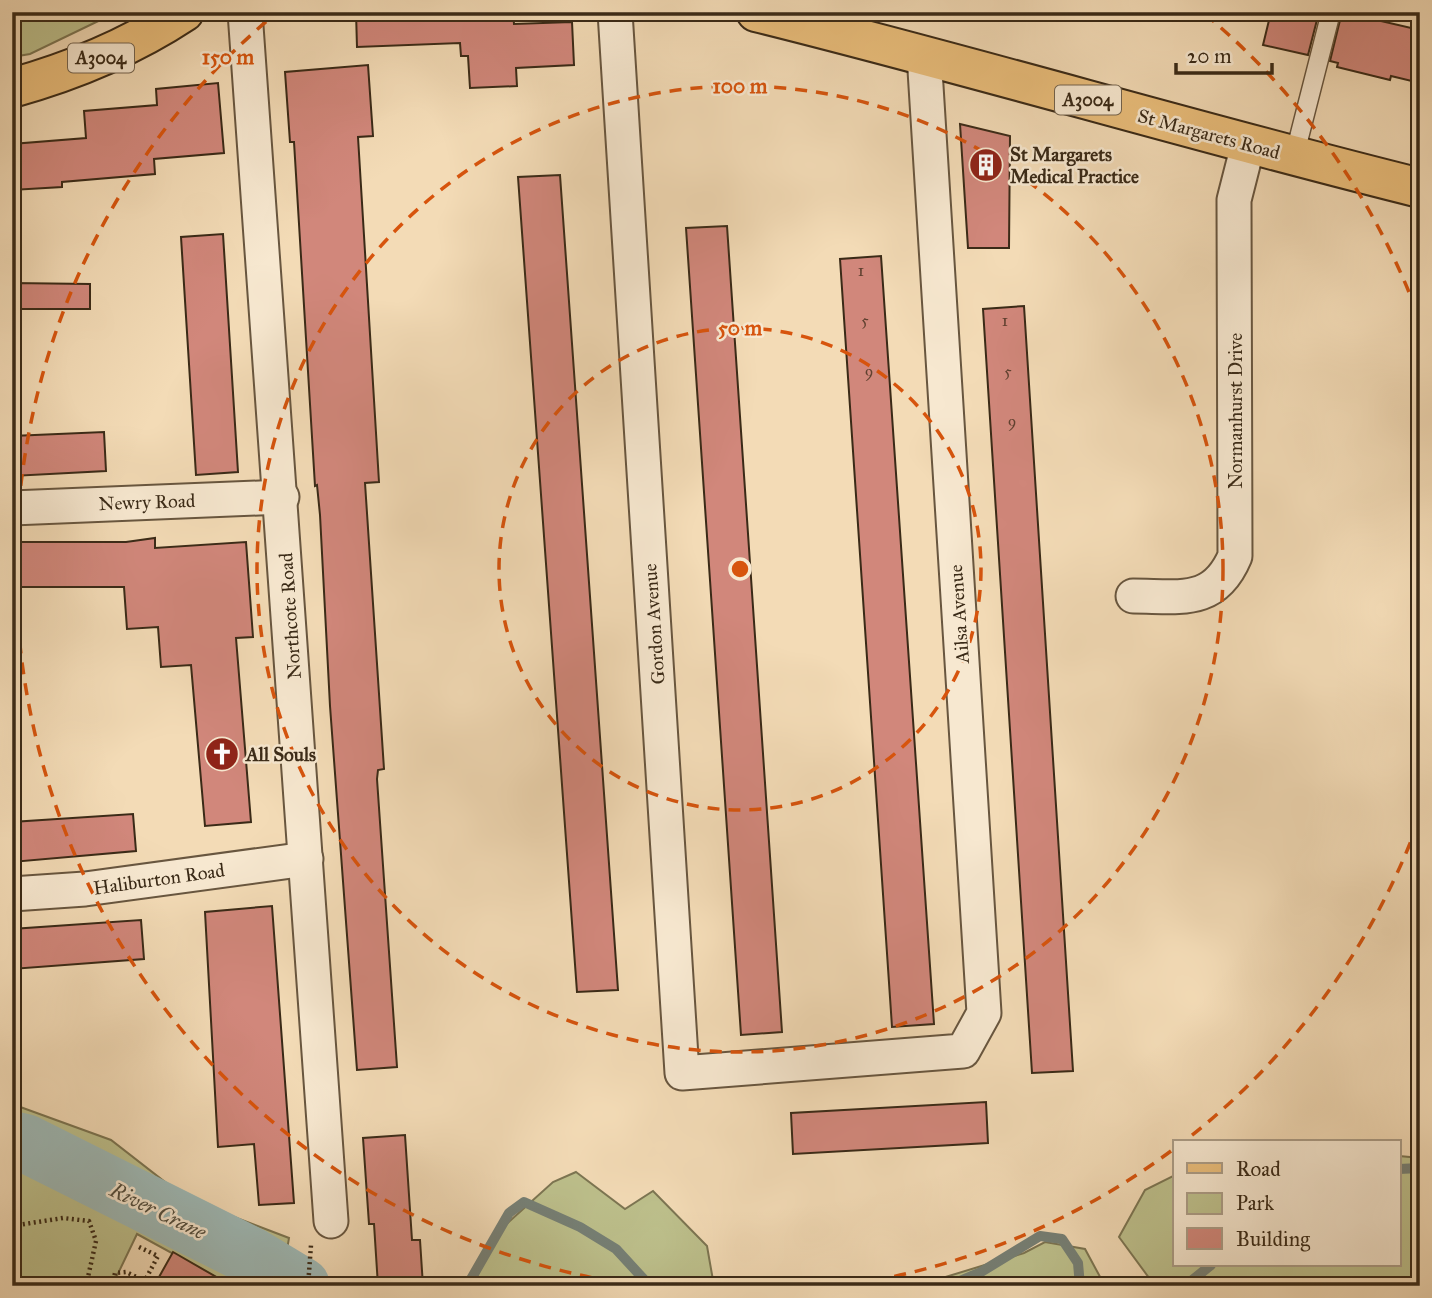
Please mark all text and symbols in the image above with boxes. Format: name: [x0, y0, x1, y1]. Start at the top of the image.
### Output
scale bar: [1176, 32, 1273, 76]
text: 20 m: [1187, 43, 1232, 69]
road number: A3004: [68, 44, 134, 72]
text: 150 m: [202, 44, 254, 70]
text: 100 m: [713, 73, 768, 99]
road number: A3004: [1055, 86, 1121, 114]
street label: St Margarets Road: [1135, 104, 1283, 165]
place label: St Margarets Medical Practice: [1010, 143, 1139, 188]
building icon: St Margarets Medical Practice: [967, 146, 1005, 184]
house number: 1: [858, 261, 864, 280]
house number: 5: [861, 311, 869, 330]
house number: 1: [1002, 311, 1008, 330]
text: 50 m: [718, 315, 762, 341]
street label: Normanhurst Drive: [1224, 333, 1247, 489]
house number: 9: [865, 362, 873, 381]
house number: 5: [1004, 362, 1012, 381]
house number: 9: [1008, 412, 1016, 431]
street label: Newry Road: [98, 489, 196, 515]
street label: Northcote Road: [274, 551, 306, 680]
centre of rings: [728, 557, 752, 581]
street label: Gordon Avenue: [638, 563, 670, 685]
street label: Ailsa Avenue: [944, 564, 974, 665]
church icon: All Souls: [203, 735, 241, 773]
place label: All Souls: [244, 743, 316, 766]
street label: Haliburton Road: [92, 858, 227, 900]
legend: [1173, 1140, 1400, 1266]
text: Road: [1236, 1156, 1281, 1182]
water label: River Crane: [105, 1176, 211, 1246]
text: Park: [1236, 1190, 1274, 1216]
text: Building: [1236, 1226, 1310, 1252]

